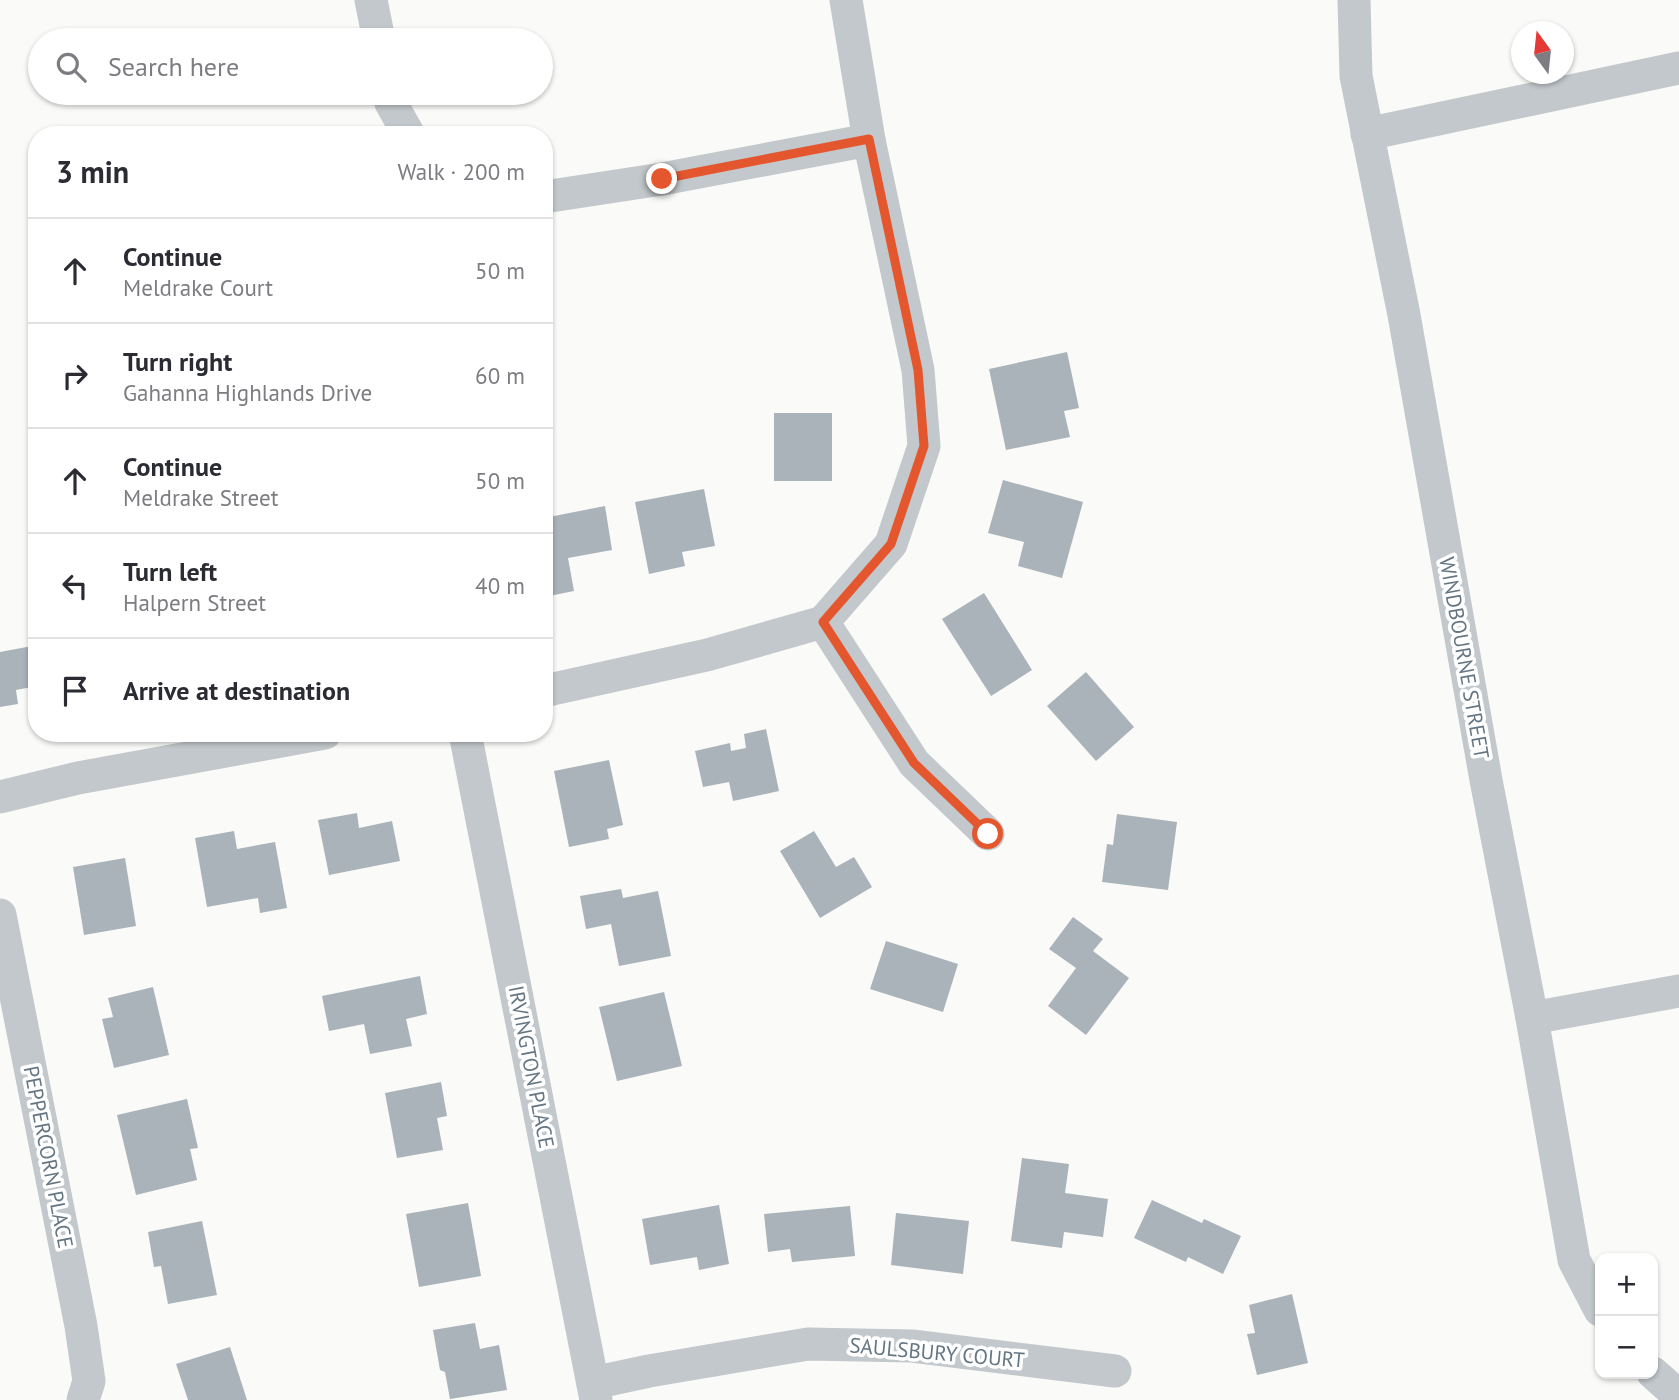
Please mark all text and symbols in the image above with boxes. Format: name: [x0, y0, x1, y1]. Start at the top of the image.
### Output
north arrow: [1511, 21, 1574, 84]
search box: [28, 28, 553, 105]
icon: search: [52, 48, 90, 86]
text: Search here: [108, 50, 239, 83]
text: 3 min: [56, 152, 129, 191]
text: Walk · 200 m: [398, 157, 525, 186]
route end: [646, 163, 677, 194]
text: Continue: [123, 240, 222, 273]
icon: ahead: [56, 252, 94, 290]
text: 50 m: [475, 256, 525, 285]
text: Meldrake Court: [123, 273, 273, 302]
text: Turn right: [123, 345, 232, 378]
icon: right: [56, 357, 94, 395]
text: 60 m: [475, 361, 525, 390]
text: Gahanna Highlands Drive: [123, 378, 372, 407]
text: Continue: [123, 450, 222, 483]
icon: ahead: [56, 462, 94, 500]
text: 50 m: [475, 466, 525, 495]
text: Meldrake Street: [123, 483, 279, 512]
text: Turn left: [123, 555, 217, 588]
street label: WINDBOURNE STREET: [1433, 555, 1496, 761]
icon: left: [56, 567, 94, 605]
text: 40 m: [475, 571, 525, 600]
text: Halpern Street: [123, 588, 266, 617]
icon: arrive: [56, 672, 94, 710]
text: Arrive at destination: [123, 674, 350, 707]
route start: [972, 818, 1003, 849]
street label: IRVINGTON PLACE: [502, 983, 560, 1151]
street label: PEPPERCORN PLACE: [18, 1063, 79, 1250]
map controls: [1595, 1253, 1658, 1379]
button: +: [1595, 1253, 1658, 1316]
button: −: [1595, 1316, 1658, 1379]
street label: SAULSBURY COURT: [848, 1331, 1026, 1374]

